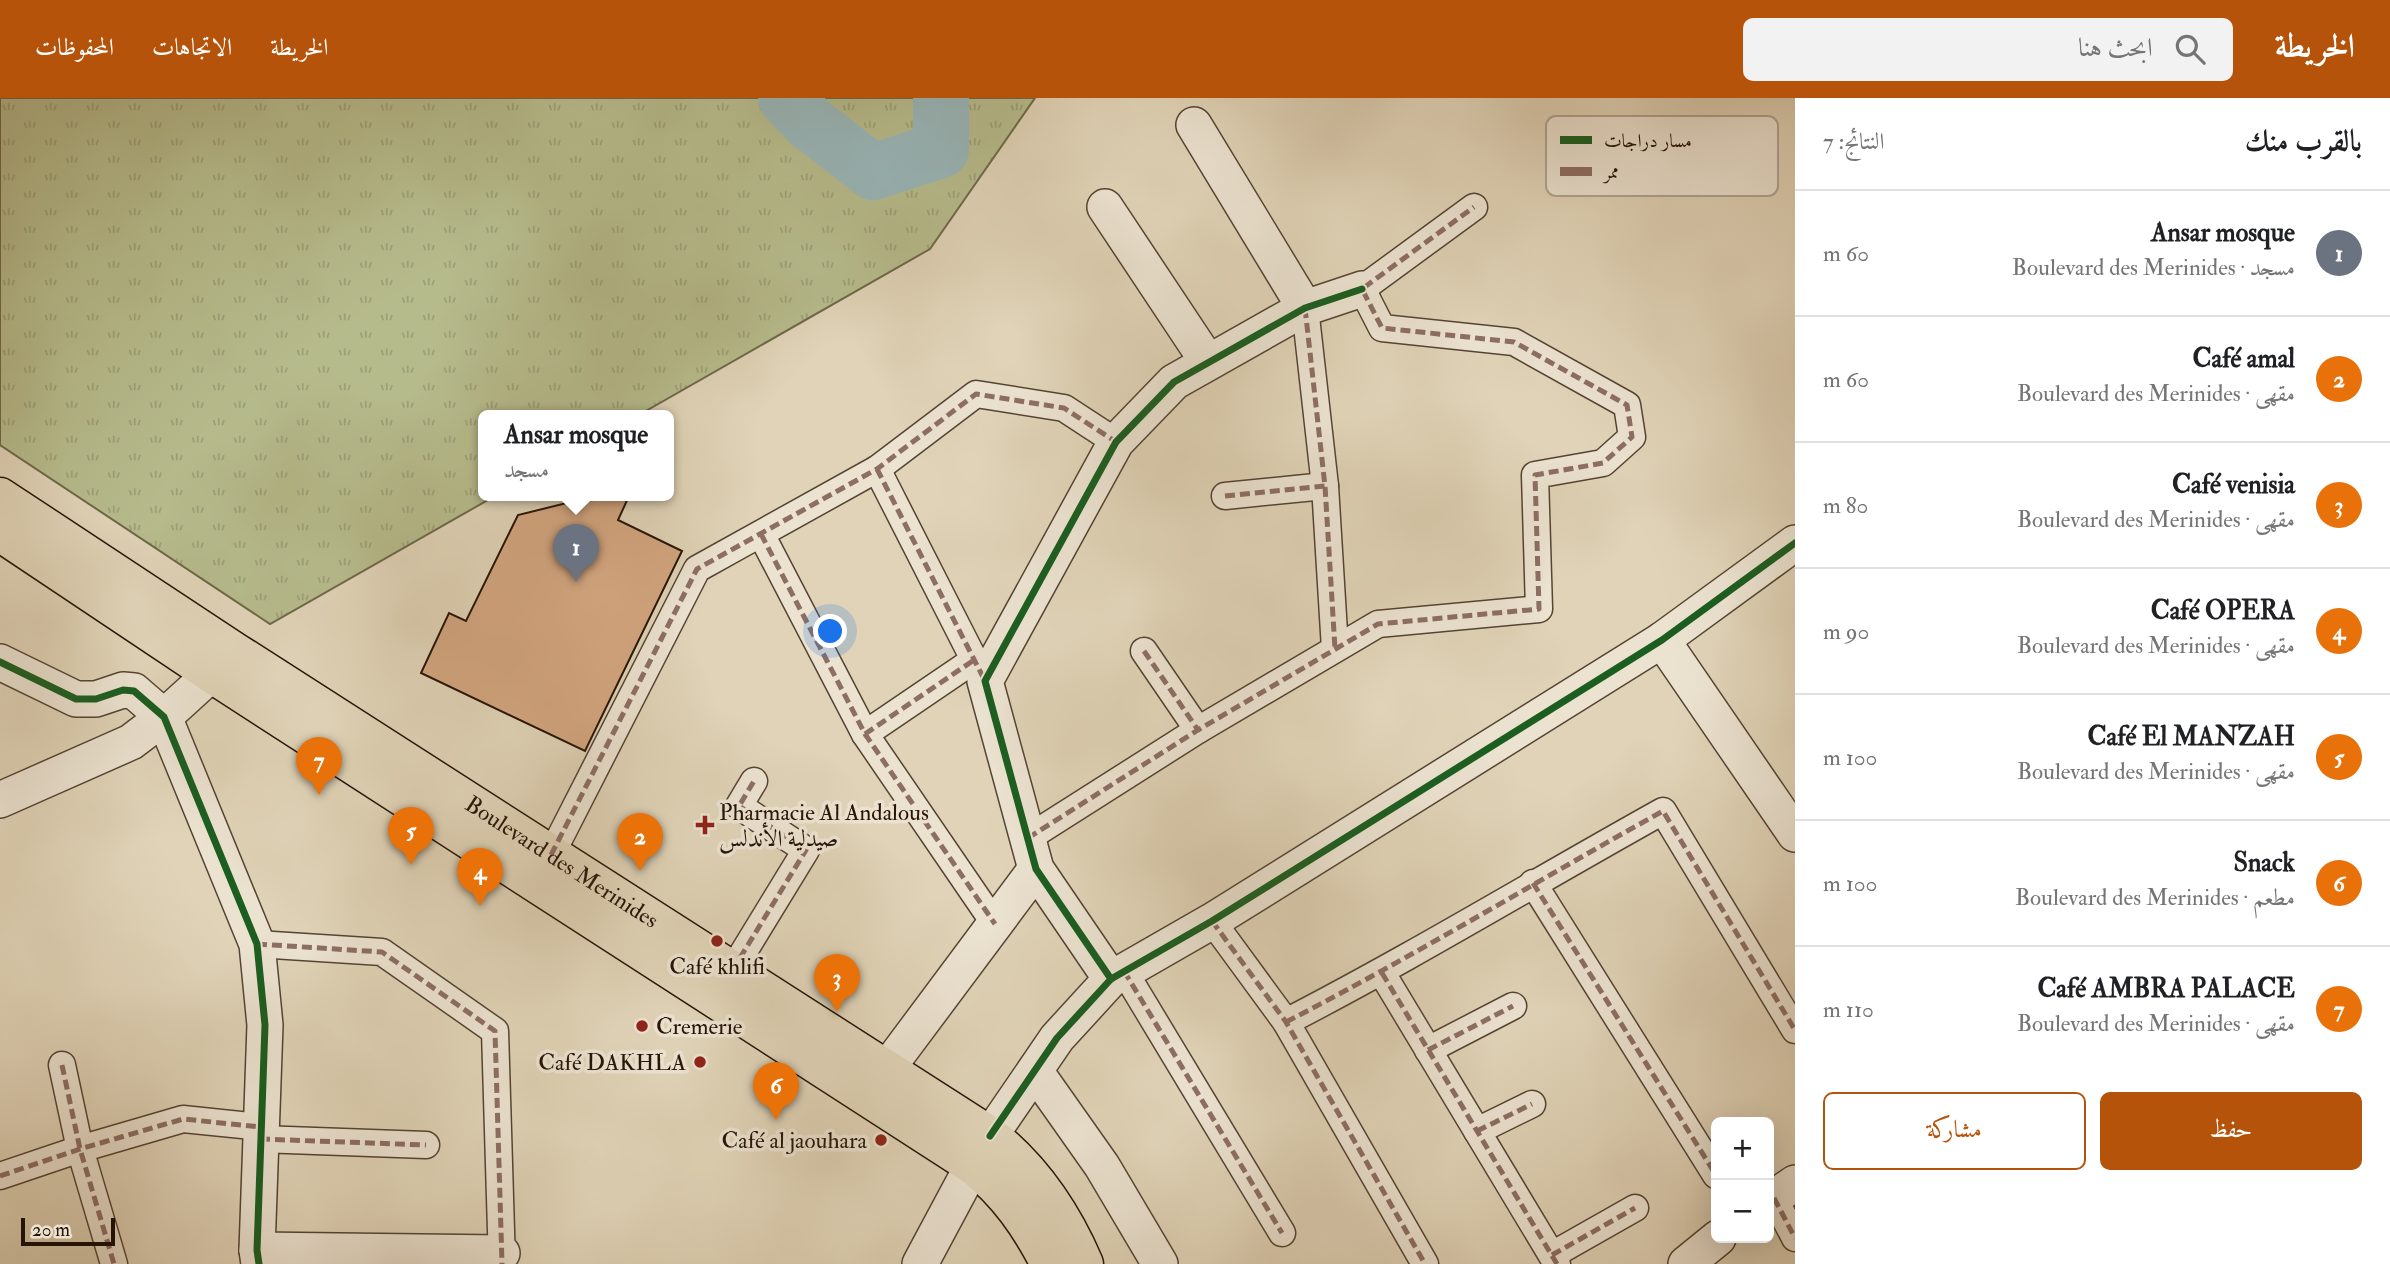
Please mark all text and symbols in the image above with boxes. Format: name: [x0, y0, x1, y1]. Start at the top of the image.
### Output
search box: [1743, 18, 2233, 81]
text: الخريطة: [2275, 26, 2355, 67]
icon: search: [2171, 30, 2209, 68]
text: المحفوظات: [35, 32, 114, 63]
text: الاتجاهات: [152, 32, 232, 63]
text: الخريطة: [270, 32, 329, 63]
text: ابحث هنا: [2078, 32, 2153, 64]
legend: [1546, 116, 1778, 196]
text: بالقرب منك: [2245, 123, 2362, 160]
text: النتائج: 7: [1823, 127, 1885, 156]
text: مسار دراجات: [1604, 129, 1692, 153]
text: ممر: [1602, 160, 1619, 184]
text: Ansar mosque: [2151, 217, 2295, 249]
text: 60 m: [1823, 239, 1869, 268]
text: 1: [2335, 239, 2343, 268]
text: مسجد · Boulevard des Merinides: [2012, 253, 2295, 282]
text: Café amal: [2193, 343, 2295, 375]
text: 60 m: [1823, 365, 1869, 394]
text: 2: [2333, 365, 2345, 394]
text: مقهى · Boulevard des Merinides: [2017, 379, 2295, 408]
popup: [478, 410, 674, 501]
text: Ansar mosque: [504, 419, 648, 451]
text: مسجد: [504, 455, 549, 484]
text: Café venisia: [2172, 469, 2295, 501]
text: 80 m: [1823, 491, 1868, 520]
text: 3: [2335, 491, 2343, 520]
text: مقهى · Boulevard des Merinides: [2017, 505, 2295, 534]
pin: 1: [553, 524, 599, 582]
text: Café OPERA: [2151, 595, 2295, 627]
your location: [813, 614, 847, 648]
text: 90 m: [1823, 617, 1869, 646]
text: 4: [2333, 617, 2345, 646]
text: مقهى · Boulevard des Merinides: [2017, 631, 2295, 660]
text: Café El MANZAH: [2088, 721, 2295, 753]
pin: 7: [296, 737, 342, 795]
text: 100 m: [1823, 743, 1877, 772]
text: 5: [2334, 743, 2344, 772]
text: مقهى · Boulevard des Merinides: [2017, 757, 2295, 786]
street label: Boulevard des Merinides: [460, 789, 664, 935]
place label: Pharmacie Al Andalous صيدلية الأندلس: [719, 798, 929, 854]
pin: 5: [388, 807, 434, 865]
pin: 2: [617, 813, 663, 871]
marker: Pharmacie Al Andalous صيدلية الأندلس: [697, 817, 713, 833]
text: Snack: [2234, 847, 2295, 879]
pin: 4: [457, 848, 503, 906]
text: 100 m: [1823, 869, 1877, 898]
text: 6: [2333, 869, 2345, 898]
text: مطعم · Boulevard des Merinides: [2015, 883, 2295, 912]
marker: Café khlifi: [709, 933, 725, 949]
place label: Café khlifi: [669, 952, 765, 981]
pin: 3: [814, 954, 860, 1012]
text: Café AMBRA PALACE: [2037, 973, 2295, 1005]
text: 110 m: [1823, 995, 1874, 1024]
text: 7: [2334, 995, 2344, 1024]
text: مقهى · Boulevard des Merinides: [2017, 1009, 2295, 1038]
place label: Cremerie: [656, 1012, 743, 1041]
marker: Cremerie: [634, 1018, 650, 1034]
place label: Café DAKHLA: [538, 1048, 686, 1077]
marker: Café DAKHLA: [692, 1054, 708, 1070]
pin: 6: [753, 1062, 799, 1120]
button: مشاركة: [1823, 1092, 2086, 1170]
button: حفظ: [2100, 1092, 2362, 1170]
map controls: [1711, 1117, 1774, 1243]
button: +: [1711, 1117, 1774, 1180]
place label: Café al jaouhara: [722, 1126, 868, 1155]
marker: Café al jaouhara: [873, 1132, 889, 1148]
button: −: [1711, 1180, 1774, 1243]
scale bar: [21, 1215, 116, 1247]
text: 20 m: [32, 1218, 70, 1242]

